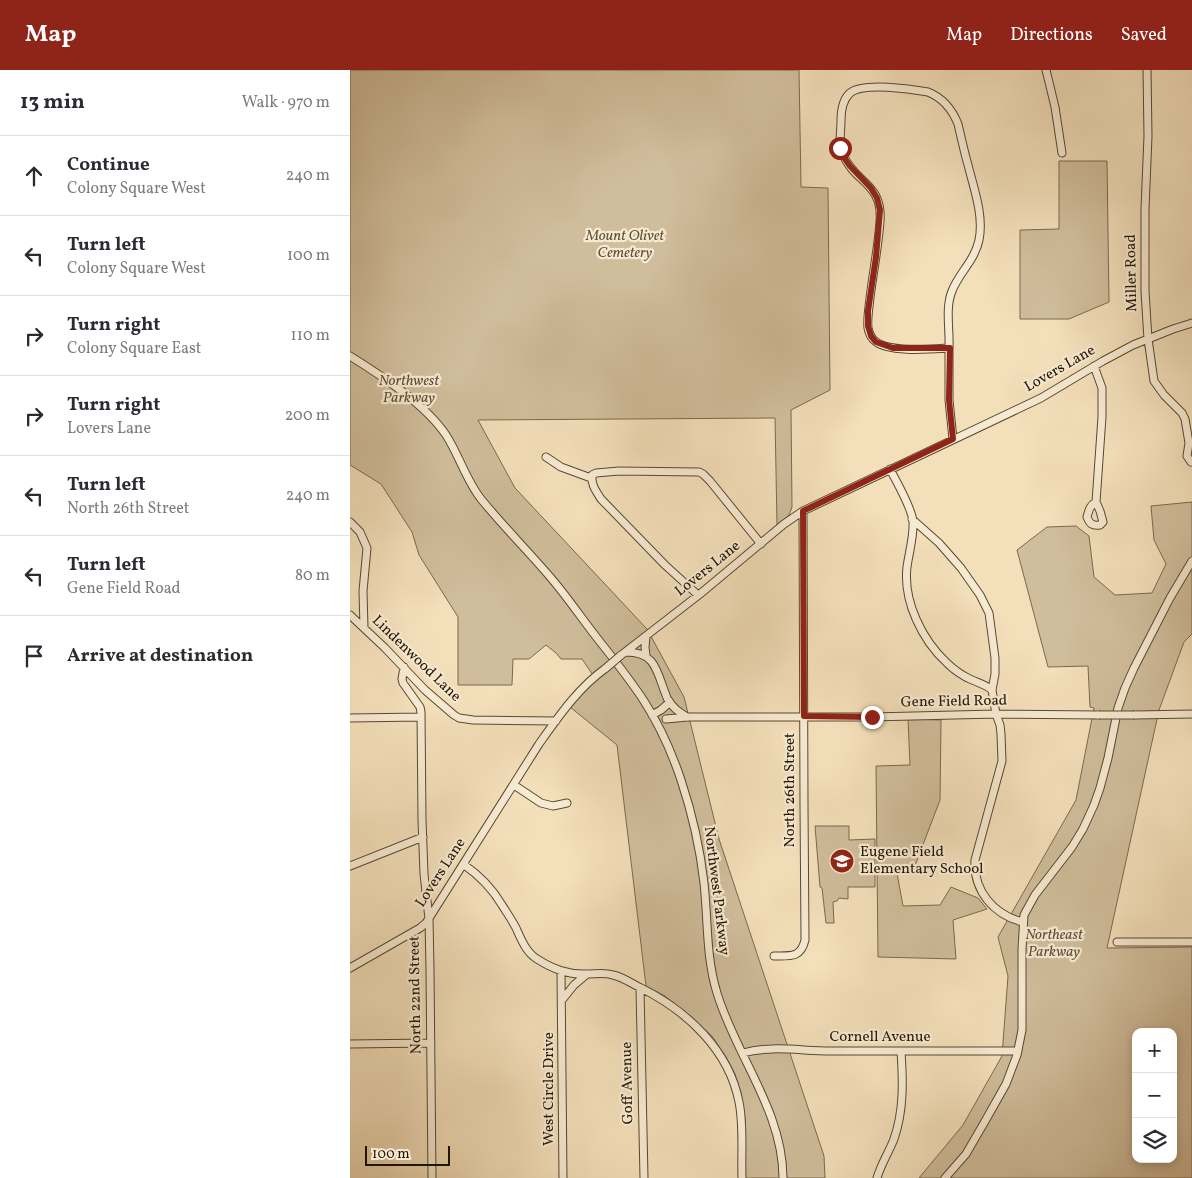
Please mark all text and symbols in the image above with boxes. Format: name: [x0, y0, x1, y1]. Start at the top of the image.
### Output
text: Map: [25, 18, 76, 52]
text: Map: [946, 23, 982, 48]
text: Directions: [1010, 23, 1093, 48]
text: Saved: [1121, 23, 1167, 48]
text: 13 min: [20, 88, 85, 117]
text: Walk · 970 m: [242, 92, 330, 114]
route start: [829, 137, 852, 160]
text: Continue: [67, 152, 150, 178]
icon: ahead: [20, 162, 48, 190]
text: 240 m: [286, 165, 330, 187]
text: Colony Square West: [67, 178, 206, 200]
park label: Mount Olivet Cemetery: [585, 226, 665, 264]
text: Turn left: [67, 232, 146, 258]
street label: Miller Road: [1121, 234, 1143, 312]
icon: left: [20, 242, 48, 270]
text: 100 m: [287, 245, 330, 267]
text: Colony Square West: [67, 258, 206, 280]
text: Turn right: [67, 312, 160, 338]
icon: right: [20, 322, 48, 350]
text: 110 m: [291, 325, 330, 347]
text: Colony Square East: [67, 338, 201, 360]
street label: Lovers Lane: [1021, 340, 1099, 398]
park label: Northwest Parkway: [379, 371, 440, 409]
text: Turn right: [67, 392, 160, 418]
icon: right: [20, 402, 48, 430]
text: 200 m: [285, 405, 330, 427]
text: Lovers Lane: [67, 418, 151, 440]
text: Turn left: [67, 472, 146, 498]
icon: left: [20, 482, 48, 510]
text: 240 m: [286, 485, 330, 507]
text: North 26th Street: [67, 498, 189, 520]
street label: Lovers Lane: [671, 536, 745, 602]
text: Turn left: [67, 552, 146, 578]
icon: left: [20, 562, 48, 590]
text: 80 m: [295, 565, 330, 587]
text: Gene Field Road: [67, 578, 181, 600]
street label: Lindenwood Lane: [367, 611, 465, 707]
icon: arrive: [20, 642, 48, 670]
text: Arrive at destination: [67, 643, 253, 669]
street label: Gene Field Road: [901, 691, 1007, 713]
route end: [861, 706, 884, 729]
street label: North 26th Street: [780, 733, 801, 847]
street label: Northwest Parkway: [698, 825, 734, 957]
street label: Lovers Lane: [411, 834, 471, 912]
place label: Eugene Field Elementary School: [860, 842, 983, 880]
school or university icon: Eugene Field Elementary School: [829, 848, 855, 874]
park label: Northeast Parkway: [1025, 925, 1084, 963]
street label: North 22nd Street: [404, 936, 428, 1054]
street label: Cornell Avenue: [829, 1027, 931, 1048]
map controls: [1132, 1028, 1177, 1163]
button: +: [1132, 1028, 1177, 1073]
street label: West Circle Drive: [539, 1032, 560, 1146]
street label: Goff Avenue: [617, 1042, 639, 1124]
button: −: [1132, 1073, 1177, 1118]
button: layers: [1132, 1118, 1177, 1163]
scale bar: [365, 1143, 450, 1166]
text: 100 m: [372, 1145, 410, 1164]

